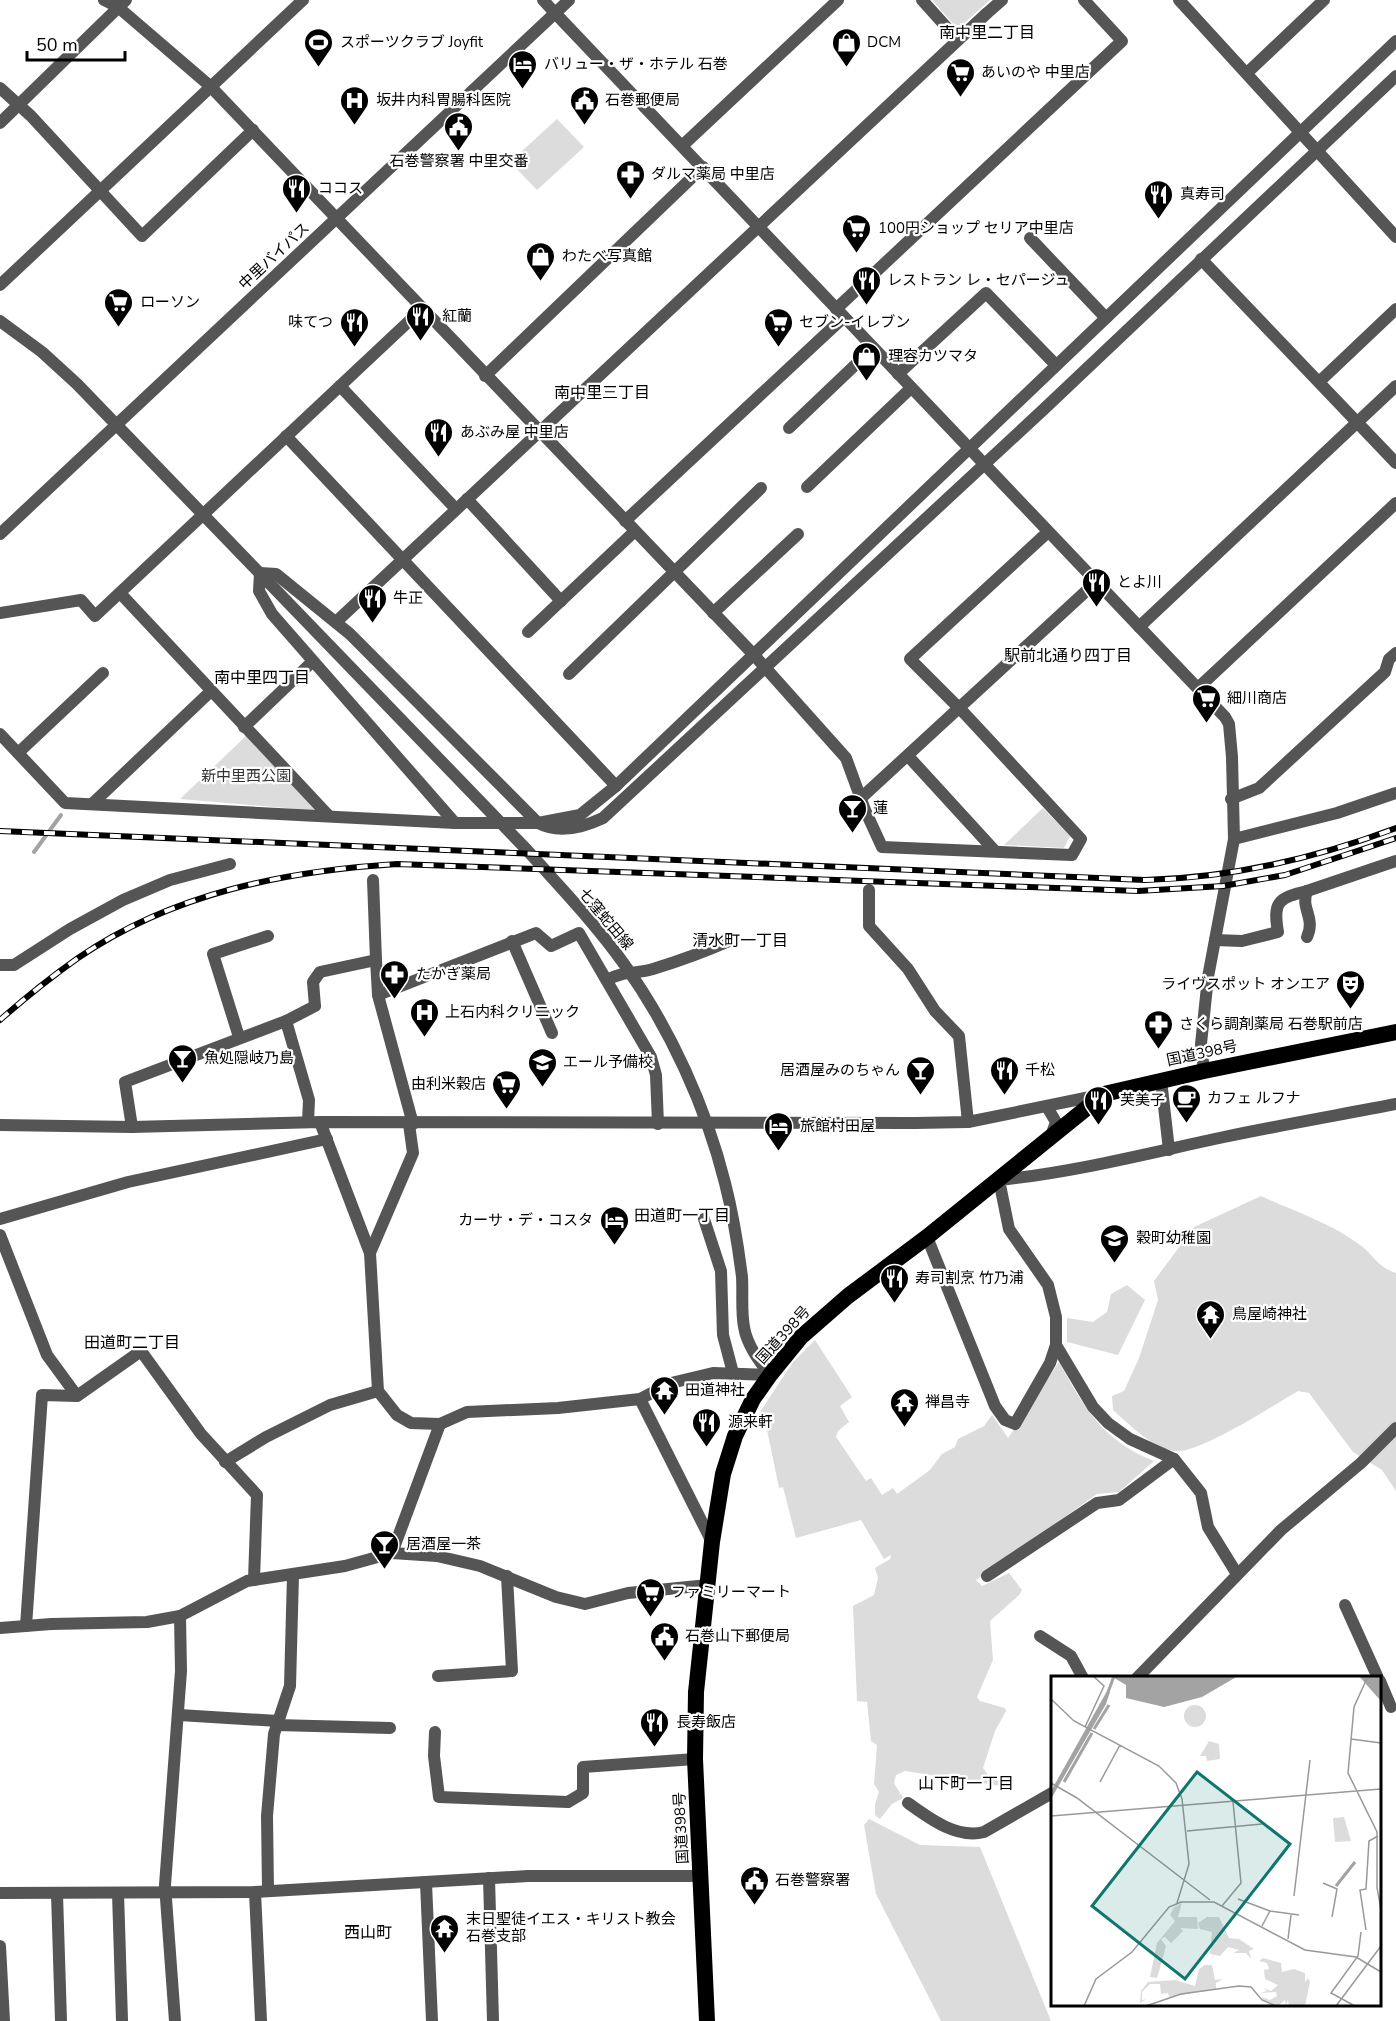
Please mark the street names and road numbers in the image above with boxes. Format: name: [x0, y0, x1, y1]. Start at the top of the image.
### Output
street label: 中里バイパス: [234, 218, 314, 294]
street label: 七窪蛇田線: [574, 884, 638, 954]
street label: 国道398号: [1165, 1036, 1239, 1070]
street label: 国道398号: [751, 1302, 815, 1368]
street label: 国道398号: [669, 1792, 693, 1864]

